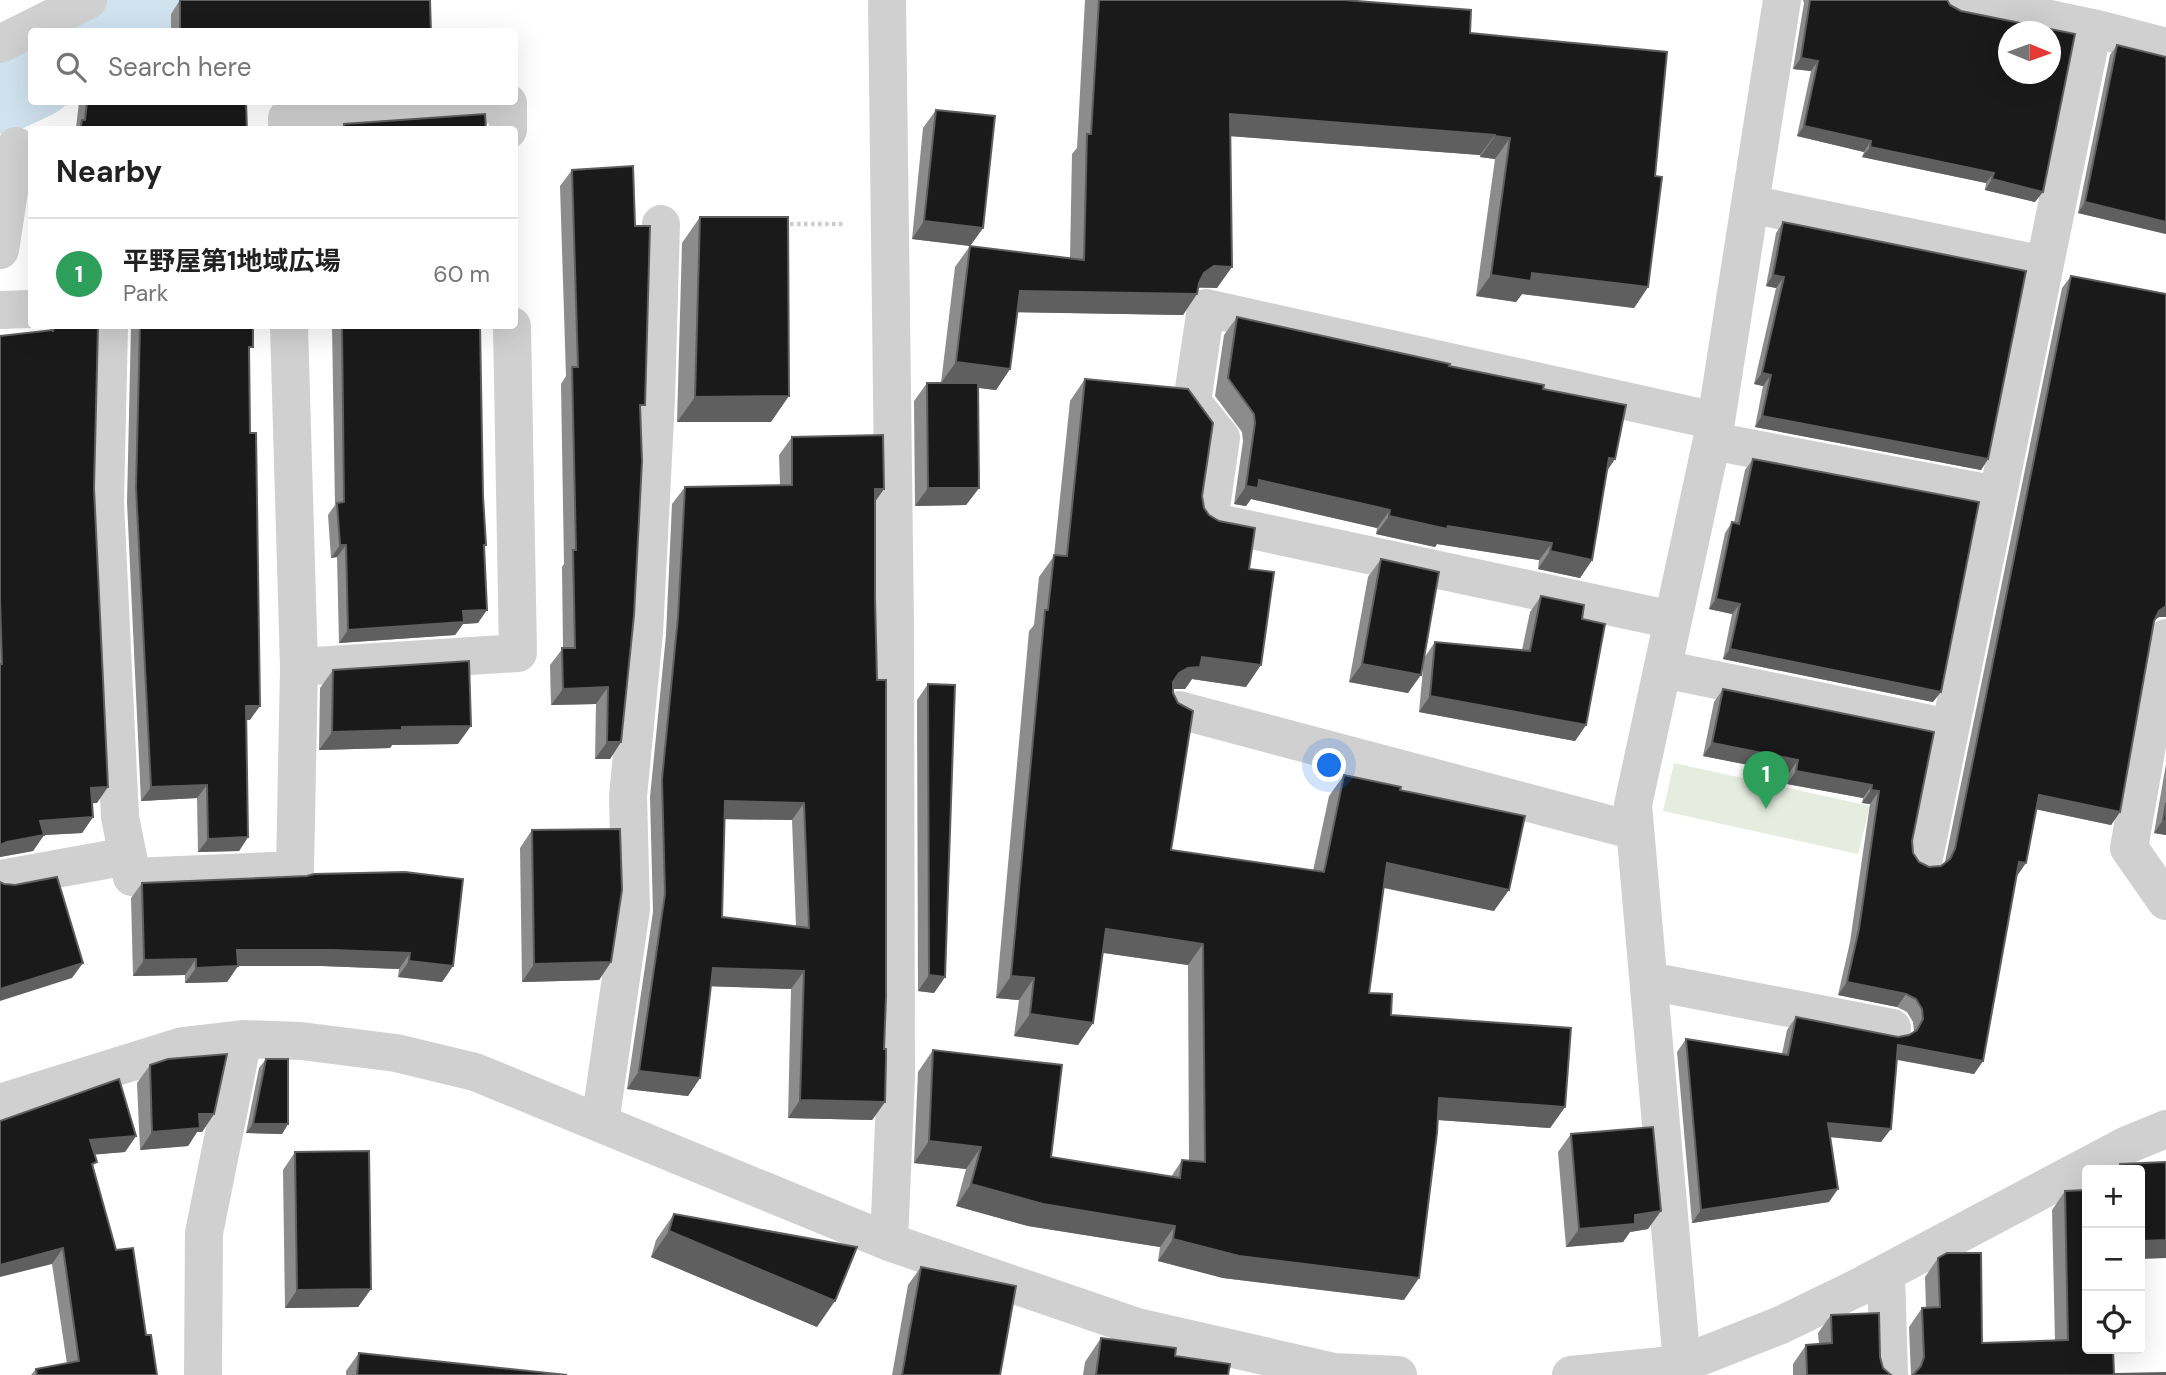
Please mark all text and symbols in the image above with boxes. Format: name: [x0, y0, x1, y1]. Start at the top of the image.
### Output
north arrow: [1998, 21, 2061, 84]
search box: [28, 28, 518, 105]
icon: search: [52, 48, 90, 86]
text: Search here: [108, 50, 251, 84]
text: Nearby: [56, 152, 162, 191]
text: 平野屋第1地域広場: [123, 244, 340, 278]
text: 1: [75, 259, 83, 289]
text: 60 m: [433, 259, 490, 289]
text: Park: [123, 278, 168, 308]
your location: [1312, 748, 1346, 782]
pin: 1: [1743, 751, 1789, 809]
map controls: [2082, 1165, 2145, 1354]
button: +: [2082, 1165, 2145, 1228]
button: −: [2082, 1228, 2145, 1291]
button: locate: [2082, 1291, 2145, 1354]

